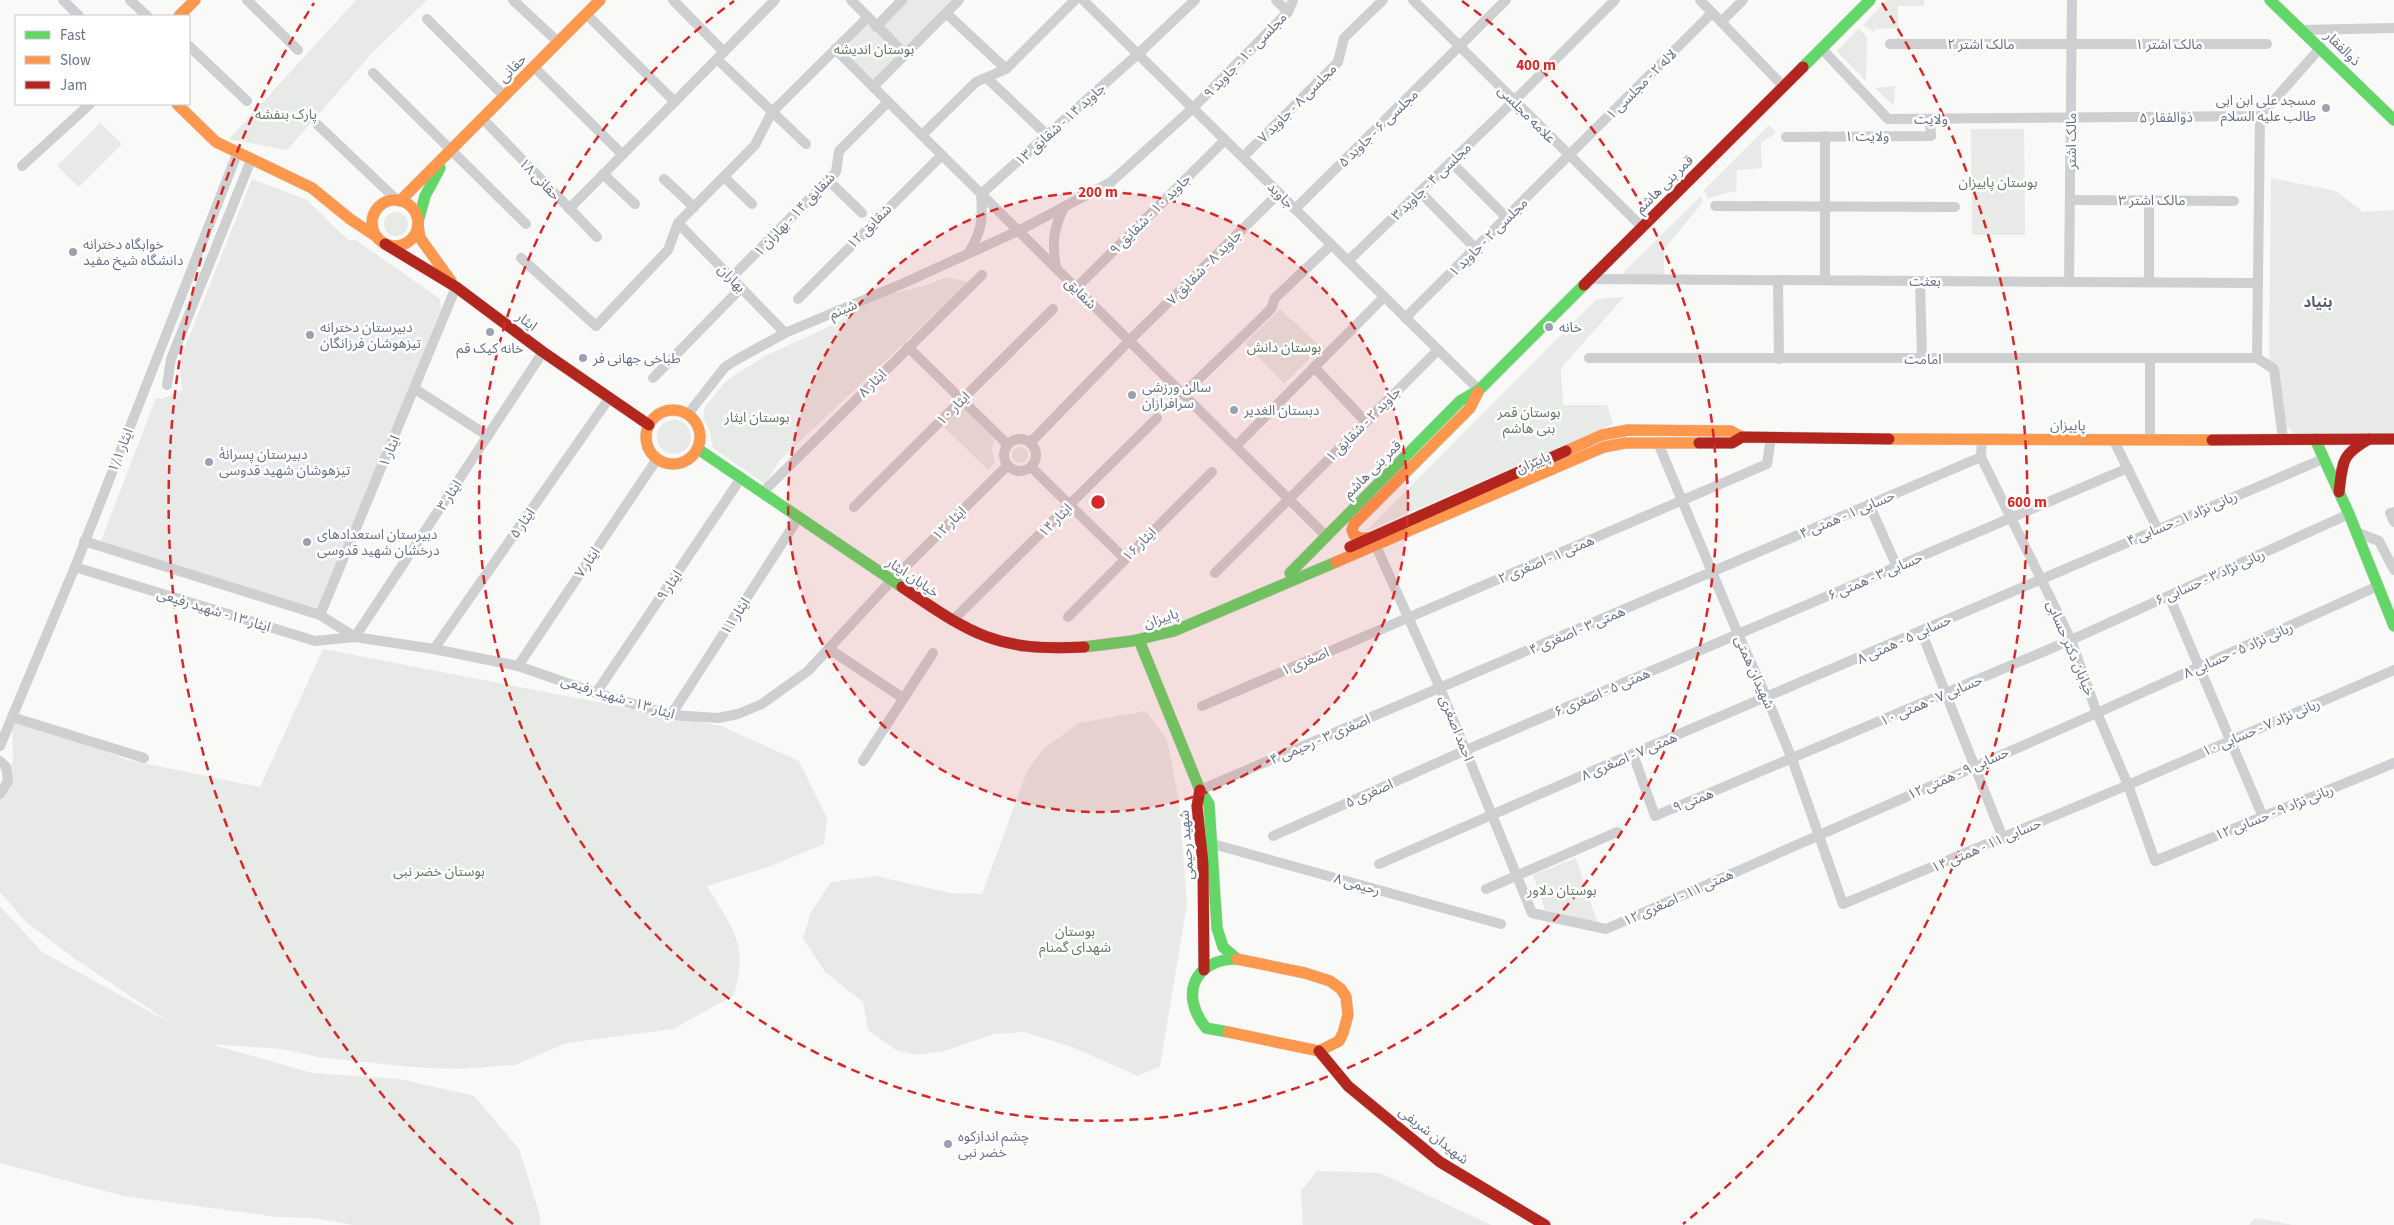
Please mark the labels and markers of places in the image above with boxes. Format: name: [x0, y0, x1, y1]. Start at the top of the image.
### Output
place label: مسجد علی ابن ابی طالب علیه السلام: [2216, 91, 2316, 127]
marker: مسجد علی ابن ابی طالب علیه السلام: [2320, 102, 2332, 114]
place label: خوابگاه دخترانه دانشگاه شیخ مفید: [83, 235, 184, 271]
marker: خوابگاه دخترانه دانشگاه شیخ مفید: [67, 246, 79, 258]
place label: دبیرستان دخترانه تیزهوشان فرزانگان: [320, 318, 421, 354]
place label: خانه: [1559, 318, 1582, 338]
marker: خانه: [1543, 321, 1555, 333]
marker: خانه کیک قم: [484, 326, 496, 338]
marker: دبیرستان دخترانه تیزهوشان فرزانگان: [304, 329, 316, 341]
place label: خانه کیک قم: [456, 339, 524, 359]
place label: طباخی جهانی فر: [592, 349, 681, 369]
marker: طباخی جهانی فر: [577, 352, 589, 364]
place label: سالن ورزشی سرافرازان: [1142, 378, 1211, 414]
marker: سالن ورزشی سرافرازان: [1126, 389, 1138, 401]
place label: دبستان الغدیر: [1243, 401, 1320, 421]
marker: دبستان الغدیر: [1228, 404, 1240, 416]
place label: دبیرستان پسرانهٔ تیزهوشان شهید قدوسی: [219, 445, 350, 481]
marker: دبیرستان پسرانهٔ تیزهوشان شهید قدوسی: [203, 456, 215, 468]
centre of rings: [1089, 493, 1107, 511]
place label: دبیرستان استعدادهای درخشان شهید قدوسی: [317, 525, 440, 561]
marker: دبیرستان استعدادهای درخشان شهید قدوسی: [301, 536, 313, 548]
place label: چشم اندازکوه خضر نبی: [958, 1127, 1029, 1163]
marker: چشم اندازکوه خضر نبی: [942, 1138, 954, 1150]

